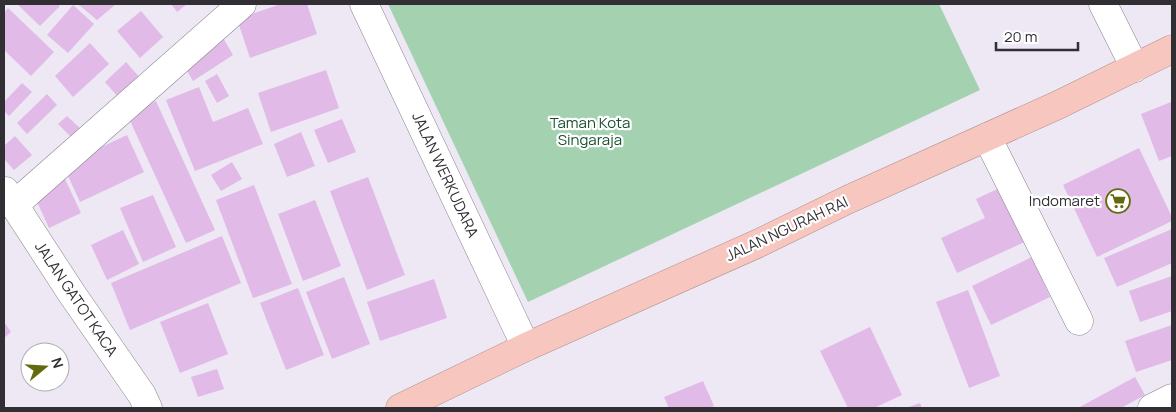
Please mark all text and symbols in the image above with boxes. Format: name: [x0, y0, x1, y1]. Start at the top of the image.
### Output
scale bar: [996, 20, 1078, 52]
text: 20 m: [1004, 26, 1037, 47]
street label: JALAN WERKUDARA: [407, 109, 484, 241]
park label: Taman Kota Singaraja: [550, 112, 630, 150]
supermarket icon: Indomaret: [1105, 188, 1131, 214]
place label: Indomaret: [1029, 190, 1100, 211]
street label: JALAN NGURAH RAI: [722, 191, 851, 266]
street label: JALAN GATOT KACA: [30, 237, 123, 361]
north arrow: [20, 342, 70, 392]
text: N: [47, 355, 68, 371]

